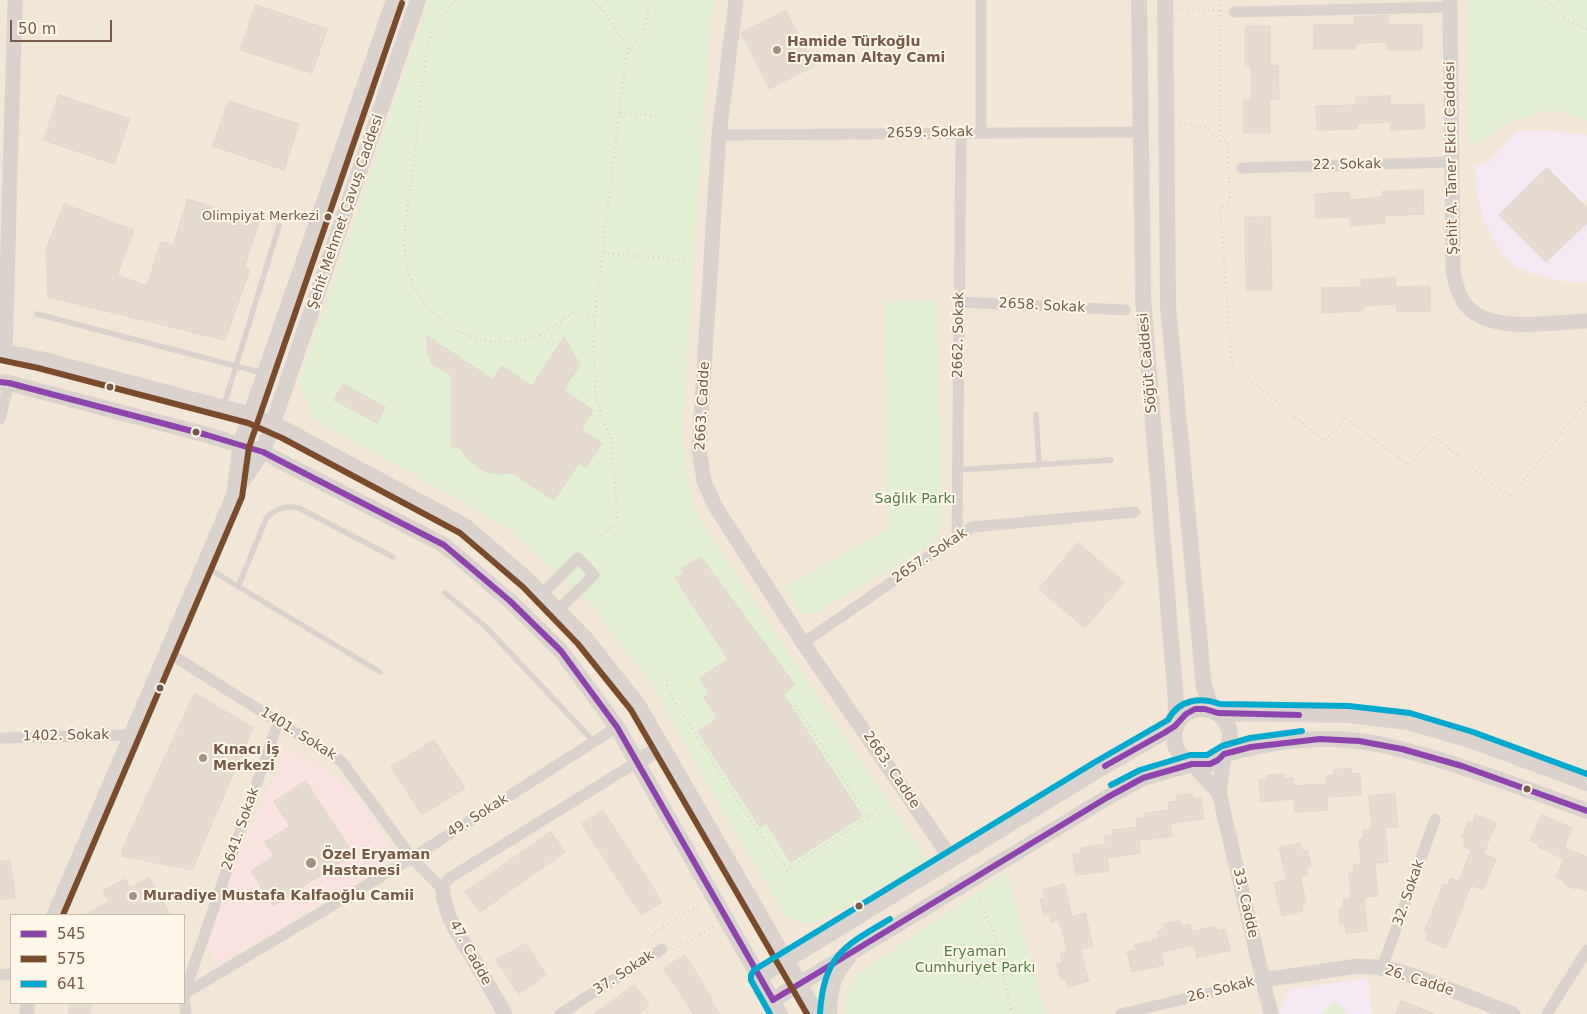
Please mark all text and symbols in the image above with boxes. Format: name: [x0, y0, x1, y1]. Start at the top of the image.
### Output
scale bar: [12, 10, 115, 42]
text: 50 m: [18, 20, 56, 38]
place label: Hamide Türkoğlu Eryaman Altay Cami: [787, 34, 945, 66]
marker: Hamide Türkoğlu Eryaman Altay Cami: [771, 44, 783, 56]
street label: Şehit A. Taner Ekici Caddesi: [1442, 61, 1462, 255]
street label: Şehit Mehmet Çavuş Caddesi: [305, 112, 387, 312]
street label: 2659. Sokak: [887, 124, 973, 142]
street label: 22. Sokak: [1313, 156, 1381, 174]
place label: Olimpiyat Merkezi: [202, 209, 319, 225]
marker: Olimpiyat Merkezi: [323, 212, 333, 222]
street label: 2662. Sokak: [950, 292, 968, 378]
street label: 2658. Sokak: [998, 295, 1086, 317]
street label: Söğüt Caddesi: [1135, 312, 1161, 414]
street label: 2663. Cadde: [692, 361, 714, 451]
unlabelled marker: [105, 382, 115, 392]
unlabelled marker: [191, 427, 201, 437]
park label: Sağlık Parkı: [875, 491, 955, 507]
street label: 2657. Sokak: [889, 525, 971, 587]
unlabelled marker: [155, 683, 165, 693]
street label: 1401. Sokak: [257, 704, 339, 764]
street label: 1402. Sokak: [23, 727, 109, 745]
street label: 2663. Cadde: [859, 728, 923, 812]
place label: Kınacı İş Merkezi: [213, 742, 280, 774]
marker: Kınacı İş Merkezi: [197, 752, 209, 764]
unlabelled marker: [1522, 784, 1532, 794]
street label: 2641. Sokak: [219, 785, 263, 873]
street label: 49. Sokak: [444, 791, 512, 841]
place label: Özel Eryaman Hastanesi: [322, 847, 430, 880]
marker: Özel Eryaman Hastanesi: [304, 856, 318, 870]
street label: 32. Sokak: [1390, 858, 1428, 928]
street label: 33. Cadde: [1229, 866, 1261, 940]
place label: Muradiye Mustafa Kalfaoğlu Camii: [143, 888, 414, 904]
marker: Muradiye Mustafa Kalfaoğlu Camii: [127, 890, 139, 902]
unlabelled marker: [854, 901, 864, 911]
legend: [10, 914, 185, 1004]
street label: 47. Cadde: [445, 918, 495, 988]
text: 545: [57, 925, 86, 943]
park label: Eryaman Cumhuriyet Parkı: [915, 944, 1035, 976]
street label: 37. Sokak: [591, 947, 657, 999]
text: 575: [57, 950, 86, 968]
street label: 26. Cadde: [1382, 962, 1456, 1000]
street label: 26. Sokak: [1186, 974, 1256, 1006]
text: 641: [57, 975, 86, 993]

